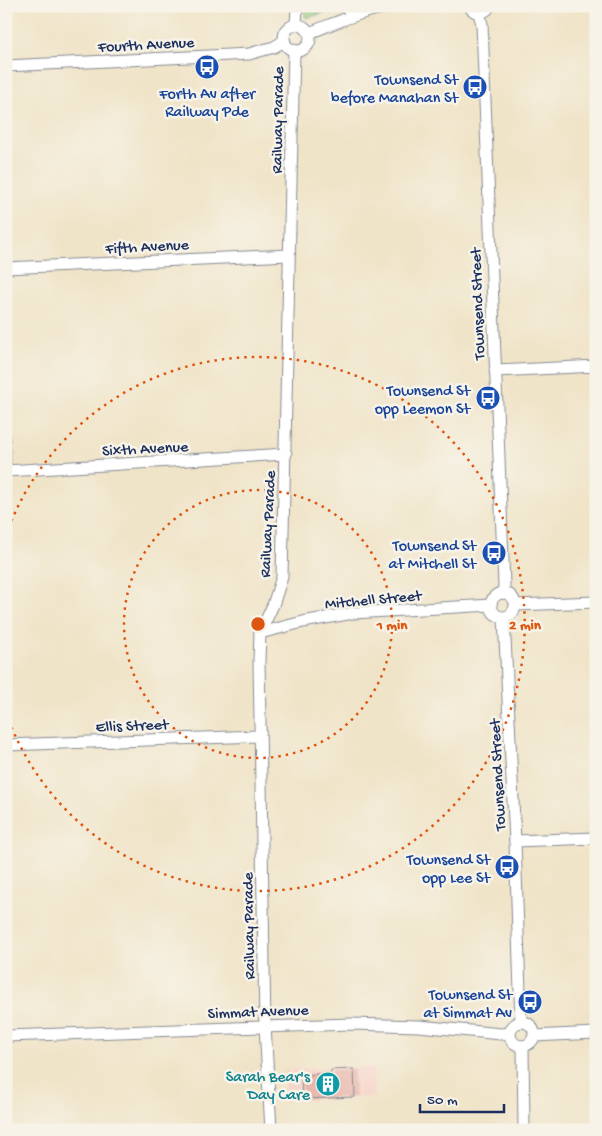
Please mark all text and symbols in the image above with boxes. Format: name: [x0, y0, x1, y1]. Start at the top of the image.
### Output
street label: Fourth Avenue: [96, 34, 196, 59]
bus stop icon: Forth Av after Railway Pde: [194, 54, 220, 80]
street label: Railway Parade: [269, 66, 290, 174]
place label: Townsend St before Manahan St: [331, 72, 459, 109]
bus stop icon: Townsend St before Manahan St: [462, 74, 488, 100]
place label: Forth Av after Railway Pde: [158, 86, 256, 123]
street label: Fifth Avenue: [104, 237, 190, 260]
street label: Townsend Street: [468, 246, 491, 361]
place label: Townsend St opp Leemon St: [375, 383, 471, 420]
bus stop icon: Townsend St opp Leemon St: [475, 385, 501, 411]
street label: Sixth Avenue: [102, 439, 190, 462]
street label: Railway Parade: [257, 469, 282, 578]
place label: Townsend St at Mitchell St: [389, 538, 477, 575]
bus stop icon: Townsend St at Mitchell St: [481, 540, 507, 566]
street label: Mitchell Street: [324, 588, 424, 615]
centre of rings: [249, 615, 267, 633]
text: 1 min: [376, 617, 408, 635]
text: 2 min: [509, 617, 542, 635]
street label: Ellis Street: [95, 717, 170, 738]
street label: Townsend Street: [487, 717, 512, 832]
place label: Townsend St opp Lee St: [406, 852, 491, 889]
bus stop icon: Townsend St opp Lee St: [494, 854, 520, 880]
street label: Railway Parade: [240, 871, 261, 980]
place label: Townsend St at Simmat Av: [423, 987, 513, 1024]
bus stop icon: Townsend St at Simmat Av: [517, 989, 543, 1015]
street label: Simmat Avenue: [207, 1002, 310, 1025]
place label: Sarah Bear's Day Care: [226, 1069, 311, 1106]
building icon: Sarah Bear's Day Care: [315, 1071, 341, 1097]
scale bar: [420, 1081, 503, 1113]
text: 50 m: [427, 1092, 458, 1110]

